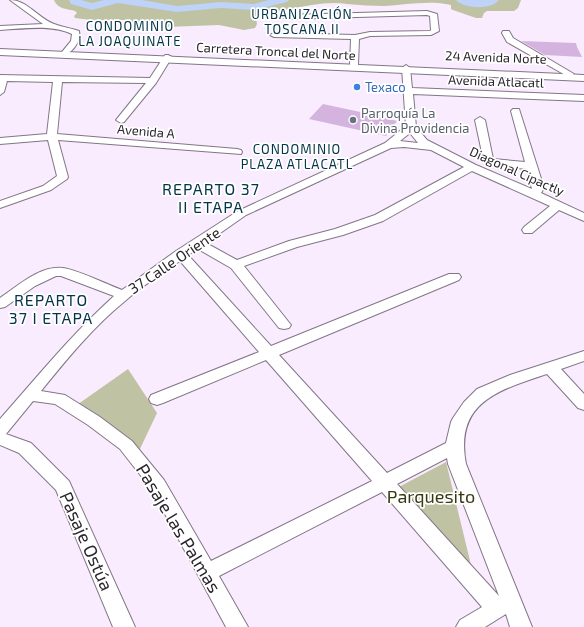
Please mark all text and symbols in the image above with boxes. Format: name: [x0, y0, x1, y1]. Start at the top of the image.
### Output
district label: URBANIZACIÓN TOSCANA II: [251, 5, 353, 37]
district label: CONDOMINIO LA JOAQUINATE: [78, 18, 182, 49]
street label: Carretera Troncal del Norte: [196, 39, 356, 63]
street label: 24 Avenida Norte: [445, 47, 547, 67]
street label: Avenida Atlacatl: [448, 71, 544, 91]
place label: Texaco: [365, 79, 406, 95]
marker: Texaco: [352, 82, 362, 92]
place label: Parroquía La Divina Providencia: [361, 105, 469, 136]
marker: Parroquía La Divina Providencia: [348, 115, 358, 125]
street label: Avenida A: [117, 121, 175, 141]
district label: CONDOMINIO PLAZA ATLACATL: [241, 141, 353, 172]
street label: Diagonal Cipactly: [467, 143, 567, 199]
district label: REPARTO 37 II ETAPA: [162, 179, 260, 216]
street label: 37 Calle Oriente: [125, 223, 223, 297]
district label: REPARTO 37 I ETAPA: [9, 290, 93, 327]
street label: Pasaje las Palmas: [132, 460, 226, 596]
park label: Parquesito: [387, 485, 475, 507]
street label: Pasaje Ostúa: [55, 488, 119, 594]

